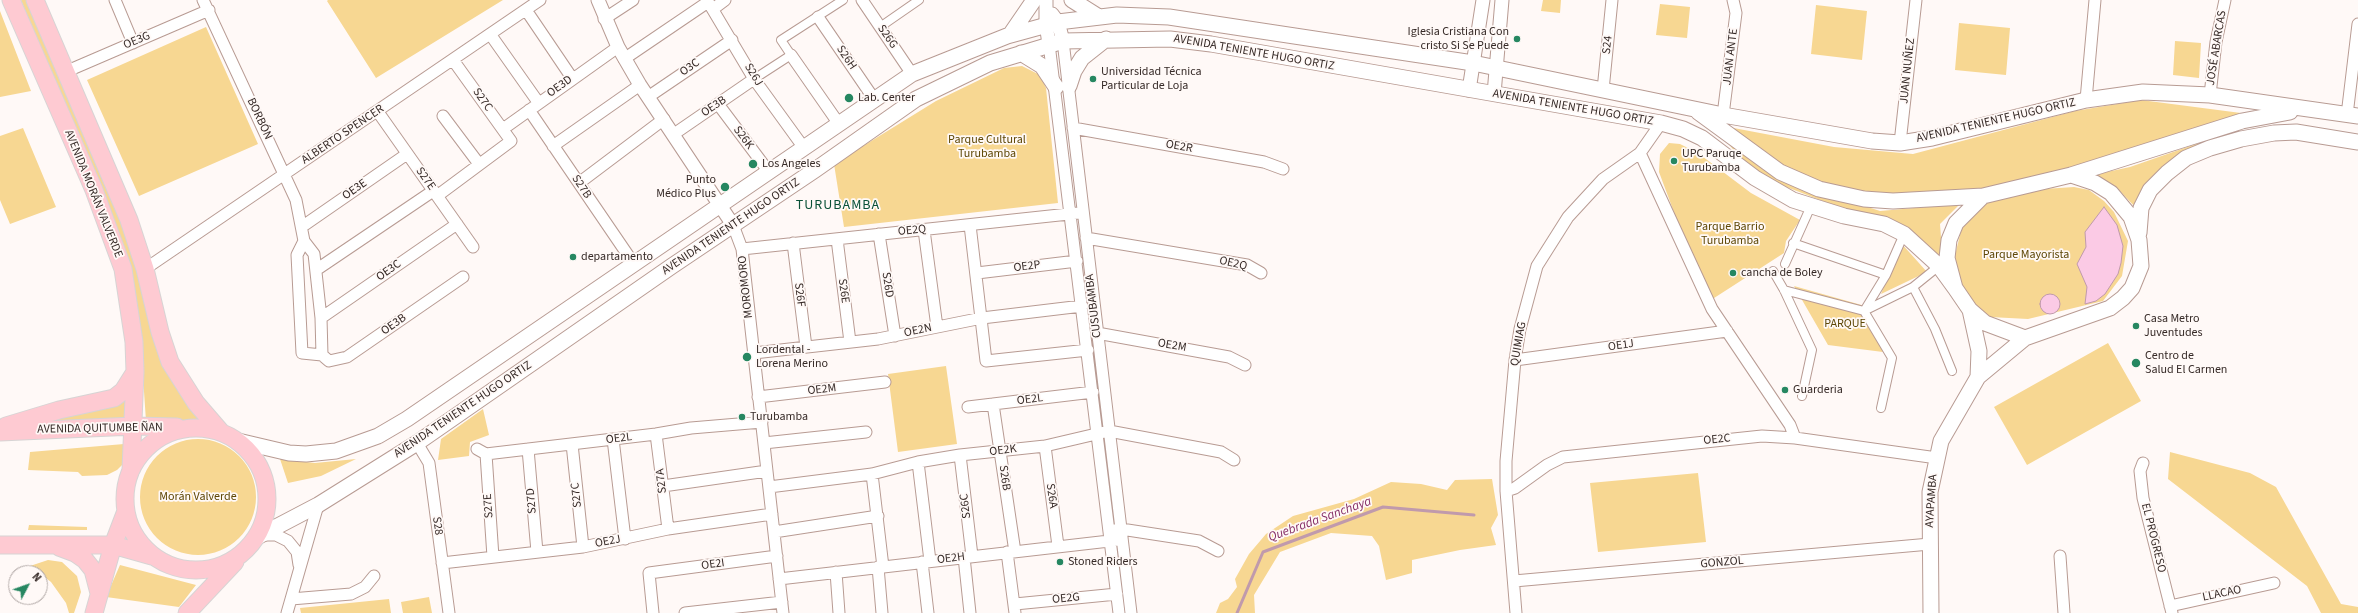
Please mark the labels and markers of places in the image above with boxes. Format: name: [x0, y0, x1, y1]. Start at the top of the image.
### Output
place label: Iglesia Cristiana Con cristo Si Se Puede: [1408, 25, 1509, 53]
marker: Iglesia Cristiana Con cristo Si Se Puede: [1512, 34, 1522, 44]
place label: Universidad Técnica Particular de Loja: [1101, 65, 1202, 93]
marker: Universidad Técnica Particular de Loja: [1088, 74, 1098, 84]
place label: Lab. Center: [858, 91, 915, 105]
marker: Lab. Center: [843, 92, 855, 104]
place label: UPC Paruqe Turubamba: [1682, 147, 1741, 175]
marker: UPC Paruqe Turubamba: [1669, 156, 1679, 166]
place label: Los Angeles: [762, 157, 821, 171]
marker: Los Angeles: [747, 158, 759, 170]
place label: Punto Médico Plus: [656, 173, 716, 201]
marker: Punto Médico Plus: [719, 181, 731, 193]
place label: departamento: [581, 250, 653, 264]
marker: departamento: [568, 252, 578, 262]
place label: cancha de Boley: [1741, 266, 1823, 280]
marker: cancha de Boley: [1728, 268, 1738, 278]
place label: Casa Metro Juventudes: [2144, 312, 2203, 340]
marker: Casa Metro Juventudes: [2131, 321, 2141, 331]
place label: Lordental - Lorena Merino: [756, 343, 828, 371]
place label: Centro de Salud El Carmen: [2145, 349, 2227, 377]
marker: Lordental - Lorena Merino: [741, 351, 753, 363]
marker: Centro de Salud El Carmen: [2130, 357, 2142, 369]
place label: Guarderia: [1793, 383, 1843, 397]
marker: Guarderia: [1780, 385, 1790, 395]
place label: Turubamba: [750, 410, 808, 424]
marker: Turubamba: [737, 412, 747, 422]
place label: Stoned Riders: [1068, 555, 1138, 569]
marker: Stoned Riders: [1055, 557, 1065, 567]

